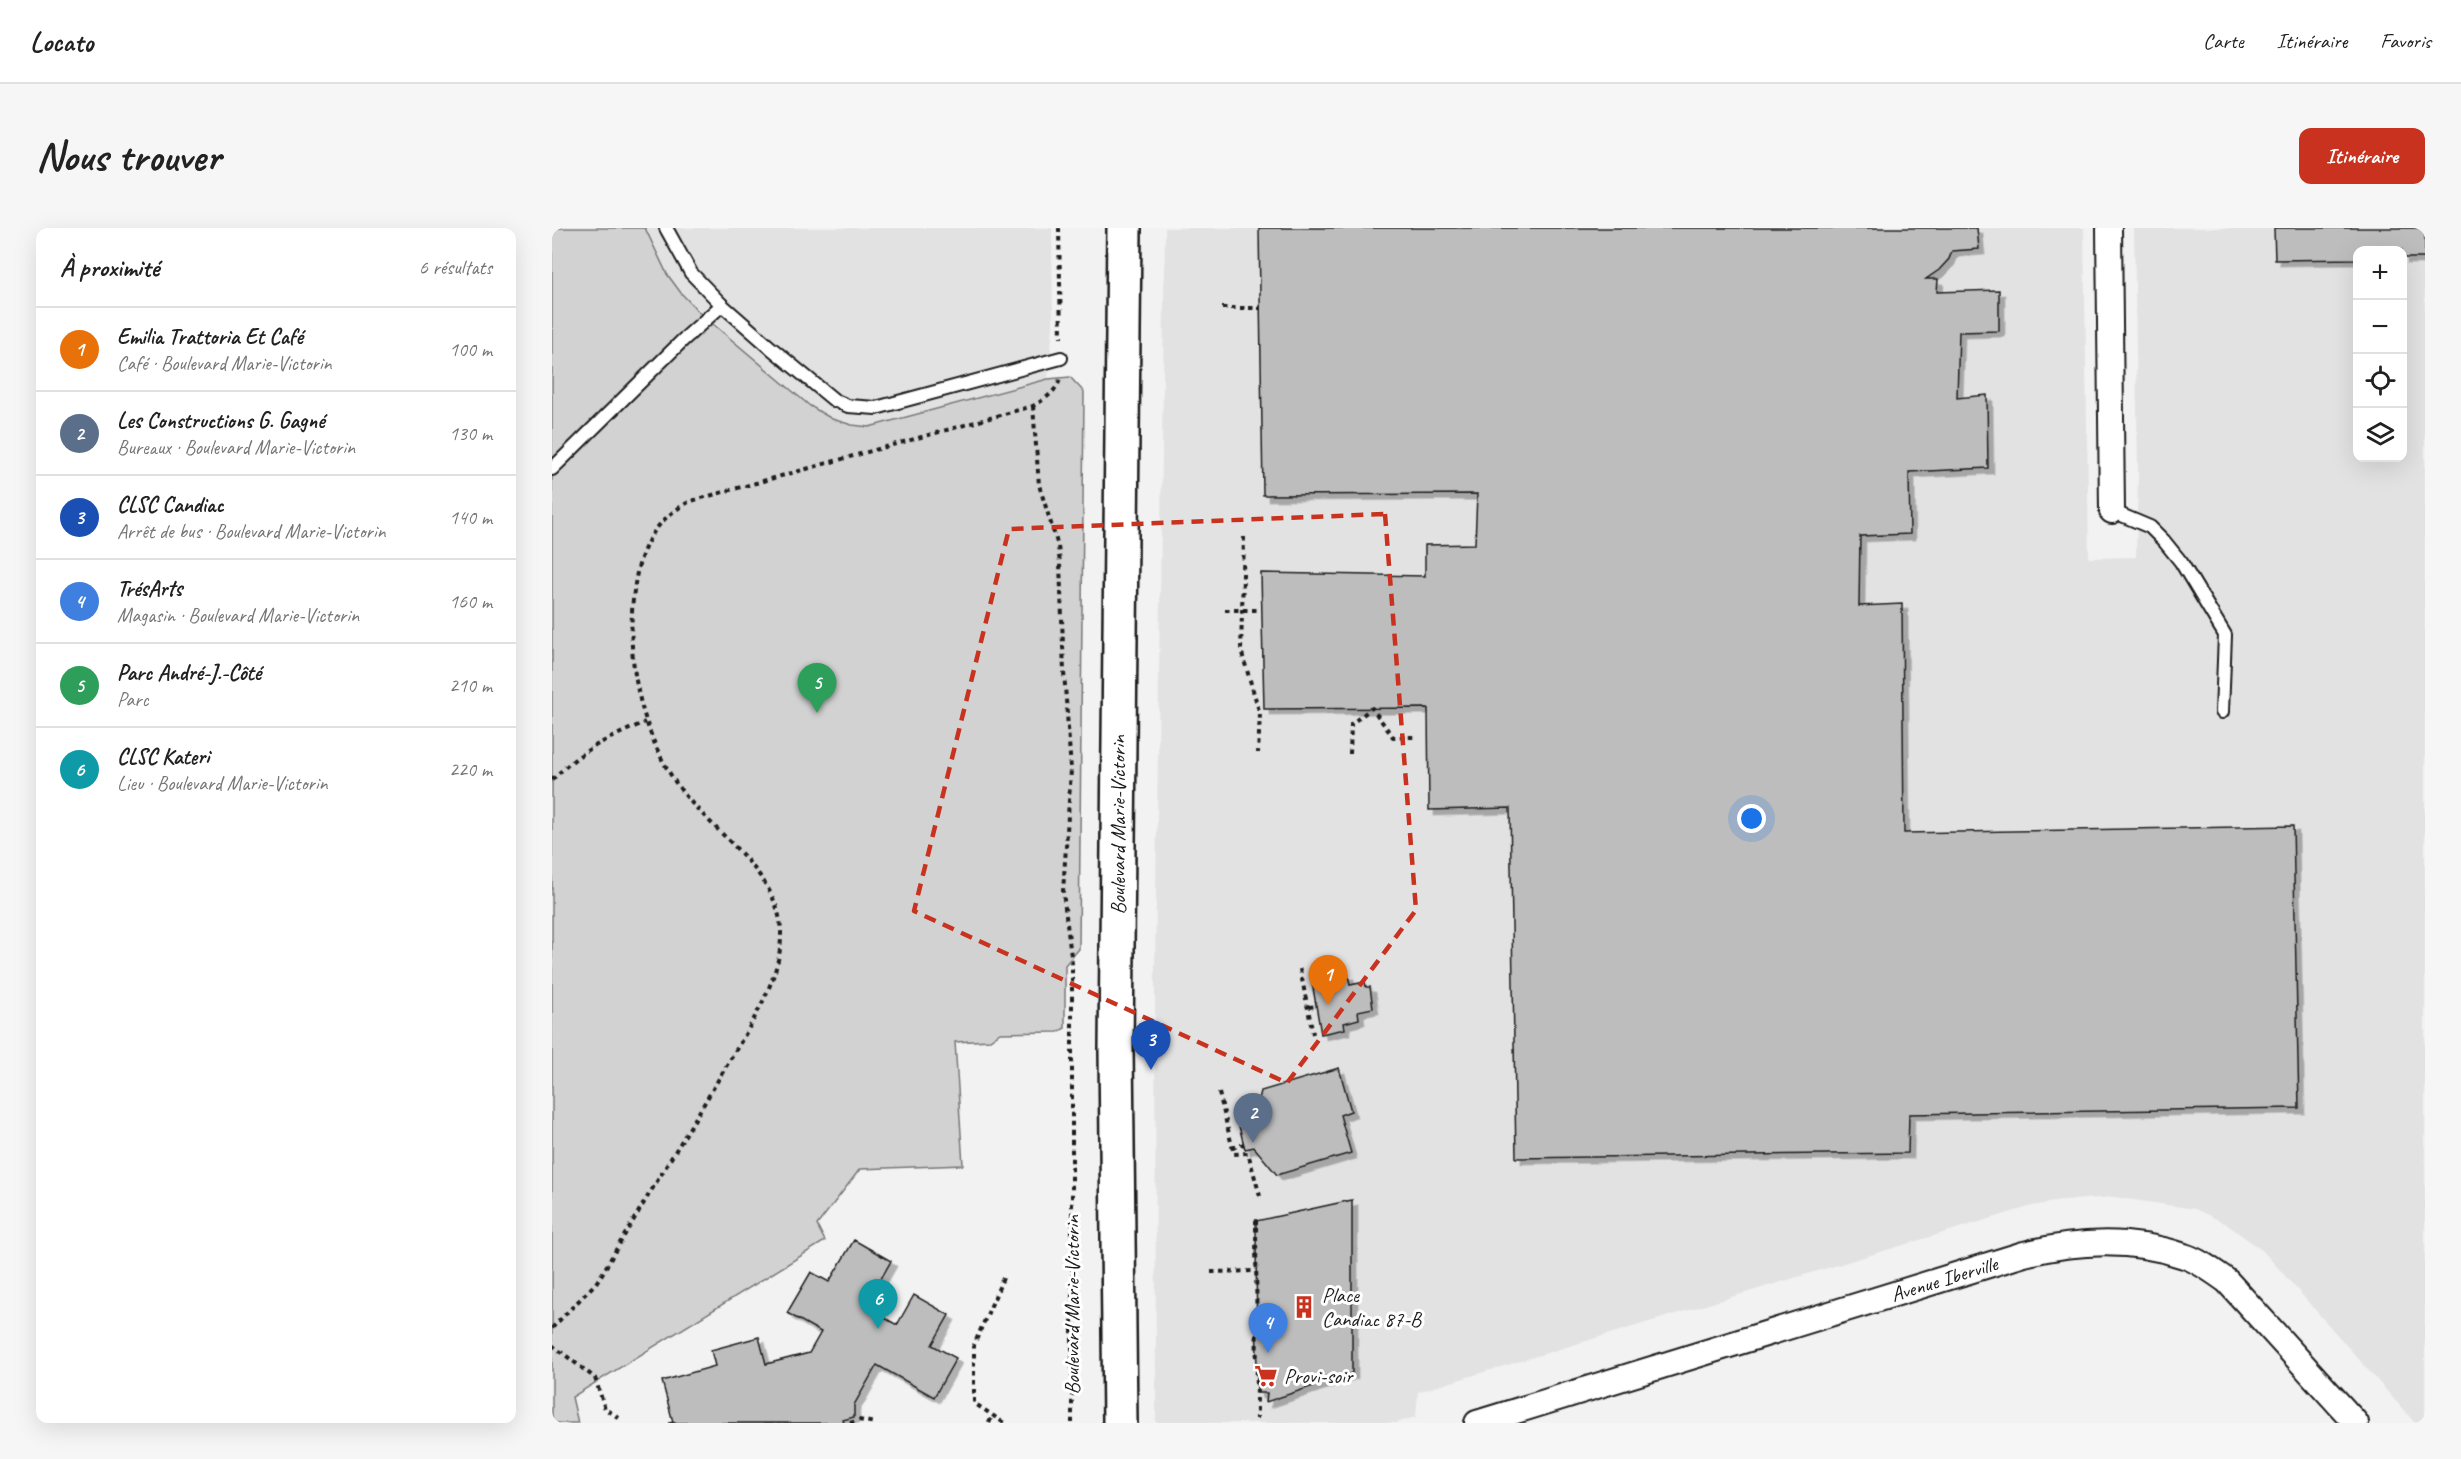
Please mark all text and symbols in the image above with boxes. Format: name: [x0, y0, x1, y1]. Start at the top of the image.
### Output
text: Locato: [30, 24, 93, 59]
text: Carte: [2203, 28, 2244, 54]
text: Itinéraire: [2277, 28, 2347, 54]
text: Favoris: [2380, 28, 2431, 54]
button: Itinéraire: [2299, 128, 2425, 184]
text: Nous trouver: [36, 130, 220, 183]
map controls: [2353, 246, 2407, 462]
button: +: [2353, 246, 2407, 300]
text: À proximité: [60, 251, 159, 284]
text: 6 résultats: [419, 255, 492, 280]
button: −: [2353, 300, 2407, 354]
text: Emilia Trattoria Et Café: [117, 323, 303, 351]
text: 1: [75, 337, 84, 362]
text: 100 m: [449, 337, 492, 362]
text: Café · Boulevard Marie-Victorin: [117, 351, 332, 376]
button: locate: [2353, 354, 2407, 408]
text: Les Constructions G. Gagné: [117, 407, 324, 435]
button: layers: [2353, 408, 2407, 462]
text: 2: [75, 421, 84, 446]
text: 130 m: [449, 421, 492, 446]
text: Bureaux · Boulevard Marie-Victorin: [117, 435, 355, 460]
text: CLSC Candiac: [117, 491, 224, 519]
text: 3: [75, 505, 84, 530]
text: 140 m: [449, 505, 492, 530]
text: Arrêt de bus · Boulevard Marie-Victorin: [117, 519, 385, 544]
text: TrésArts: [117, 575, 182, 603]
text: 4: [75, 589, 84, 614]
text: 160 m: [449, 589, 492, 614]
text: Magasin · Boulevard Marie-Victorin: [117, 603, 359, 628]
text: Parc André-J.-Côté: [117, 659, 261, 687]
pin: 5: [798, 664, 836, 713]
text: 5: [75, 673, 84, 698]
text: 210 m: [449, 673, 492, 698]
text: Parc: [117, 687, 148, 712]
street label: Boulevard Marie-Victorin: [1105, 735, 1131, 915]
text: CLSC Kateri: [117, 743, 209, 771]
text: 6: [75, 757, 84, 782]
text: 220 m: [449, 757, 492, 782]
text: Lieu · Boulevard Marie-Victorin: [117, 771, 327, 796]
your location: [1737, 804, 1766, 833]
pin: 1: [1308, 956, 1348, 1005]
pin: 3: [1132, 1020, 1170, 1070]
pin: 2: [1234, 1094, 1272, 1143]
street label: Boulevard Marie-Victorin: [1059, 1215, 1085, 1395]
street label: Avenue Iberville: [1888, 1250, 2002, 1308]
pin: 6: [858, 1280, 898, 1329]
place label: Place Candiac 87-B: [1322, 1282, 1423, 1332]
building icon: Place Candiac 87-B: [1291, 1294, 1317, 1320]
pin: 4: [1248, 1304, 1288, 1353]
supermarket icon: Provi-soir: [1253, 1363, 1279, 1389]
place label: Provi-soir: [1284, 1363, 1354, 1389]

